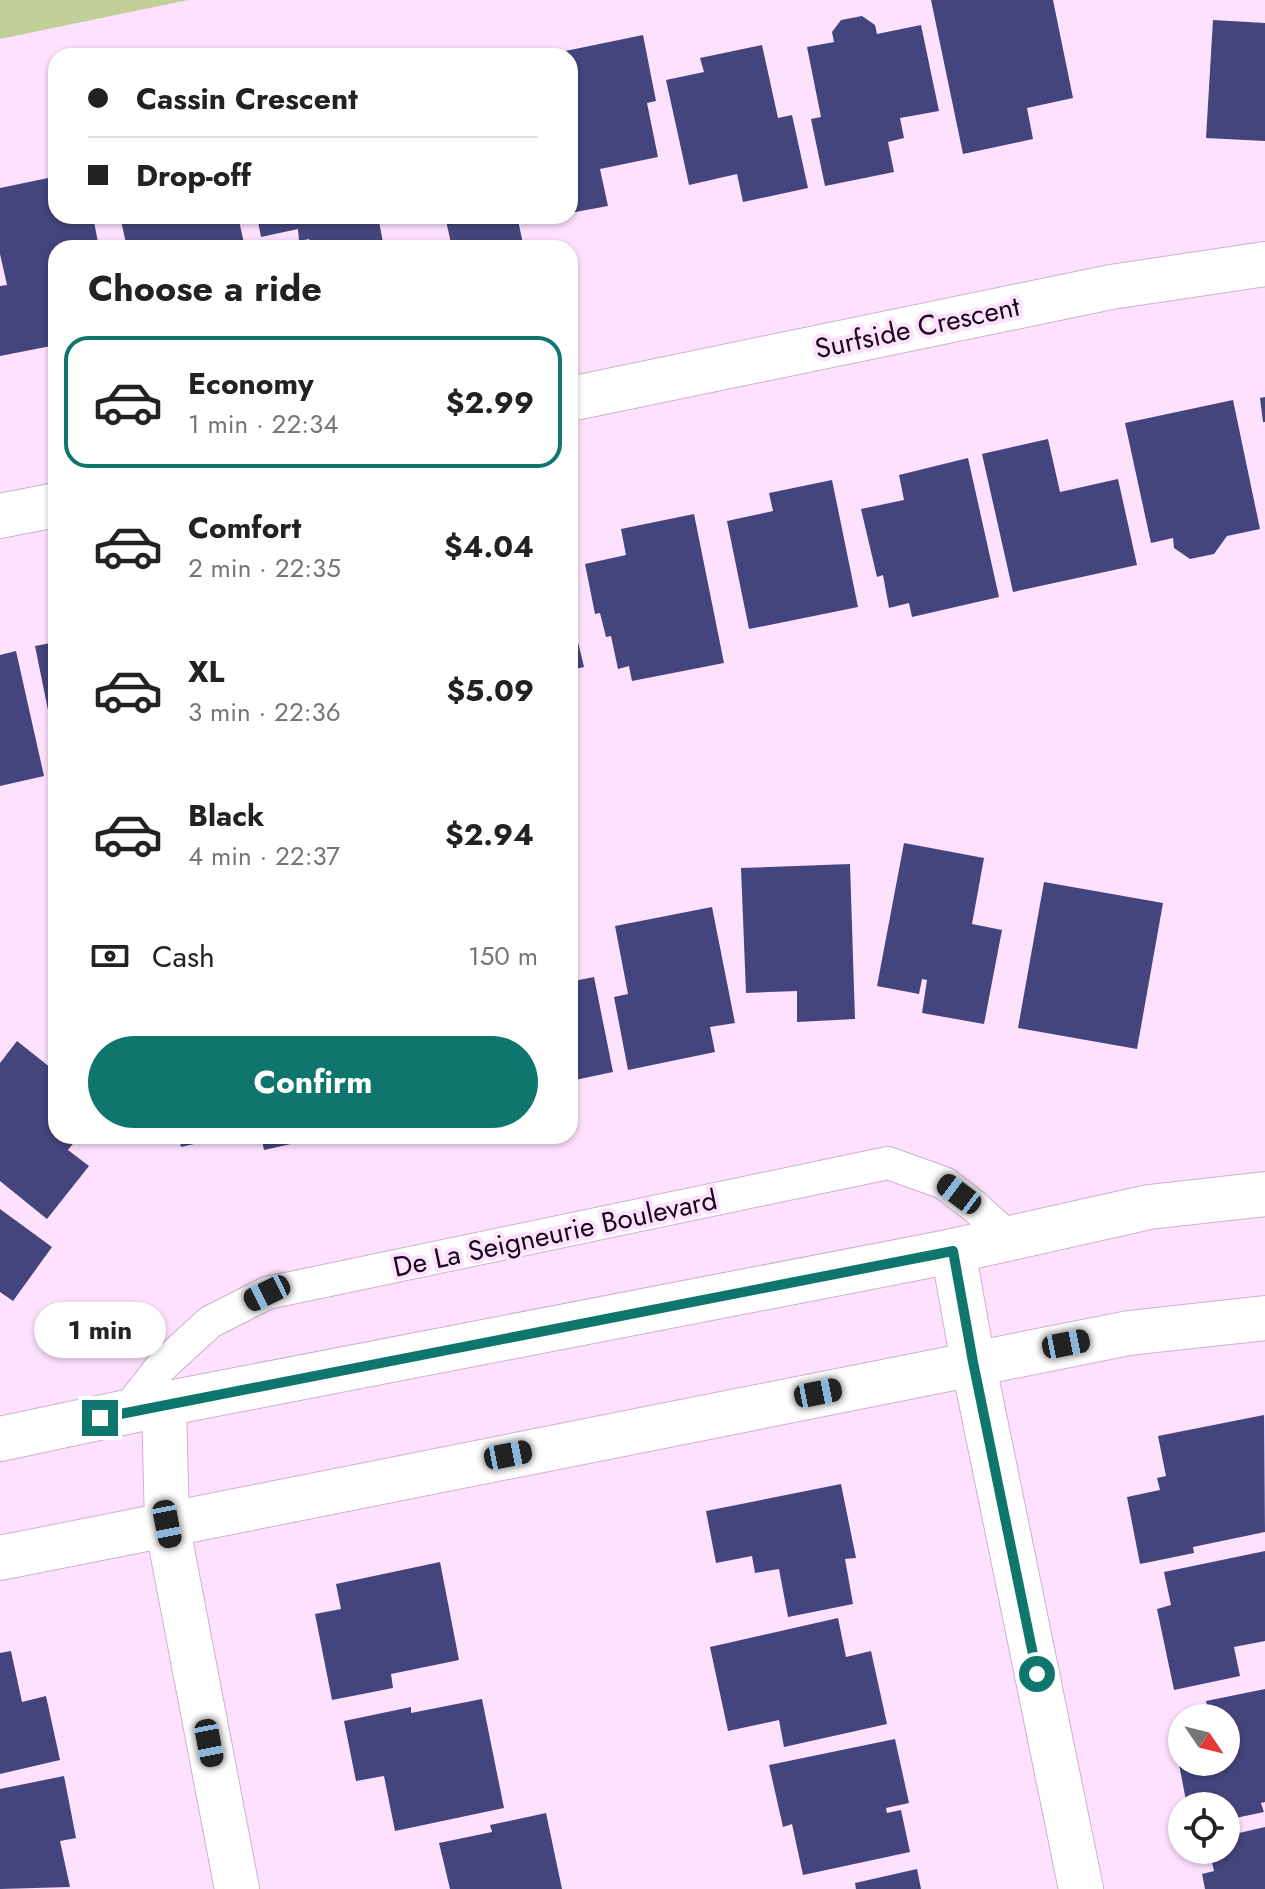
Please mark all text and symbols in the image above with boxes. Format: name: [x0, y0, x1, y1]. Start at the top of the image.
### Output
text: Cassin Crescent: [136, 77, 358, 120]
text: Drop-off: [136, 154, 251, 197]
text: Choose a ride: [88, 262, 322, 314]
street label: Surfside Crescent: [811, 286, 1024, 369]
text: Economy: [188, 362, 314, 405]
icon: car: [92, 366, 164, 438]
text: $2.99: [446, 381, 534, 424]
text: 1 min · 22:34: [188, 405, 338, 443]
text: Comfort: [188, 506, 301, 549]
icon: car: [92, 510, 164, 582]
text: $4.04: [444, 525, 534, 568]
text: 2 min · 22:35: [188, 549, 341, 587]
text: XL: [188, 650, 224, 693]
icon: car: [92, 654, 164, 726]
text: $5.09: [446, 669, 534, 712]
text: 3 min · 22:36: [188, 693, 341, 731]
text: Black: [188, 794, 264, 837]
icon: car: [92, 798, 164, 870]
text: $2.94: [445, 813, 534, 856]
text: 4 min · 22:37: [188, 837, 340, 875]
icon: cash: [88, 934, 132, 978]
text: Cash: [152, 935, 215, 978]
text: 150 m: [468, 937, 538, 975]
button: Confirm: [88, 1036, 538, 1128]
car: [933, 1170, 985, 1218]
street label: De La Seigneurie Boulevard: [389, 1179, 721, 1288]
car: [240, 1272, 294, 1314]
callout: 1 min: [34, 1302, 166, 1358]
text: 1 min: [68, 1311, 132, 1349]
car: [1040, 1328, 1092, 1360]
car: [792, 1377, 844, 1409]
route end: [82, 1400, 118, 1436]
car: [482, 1439, 534, 1471]
car: [151, 1498, 183, 1550]
route start: [1019, 1656, 1055, 1692]
north arrow: [1168, 1704, 1240, 1776]
map controls: [1168, 1704, 1240, 1864]
car: [193, 1717, 225, 1769]
button: locate: [1168, 1792, 1240, 1864]

